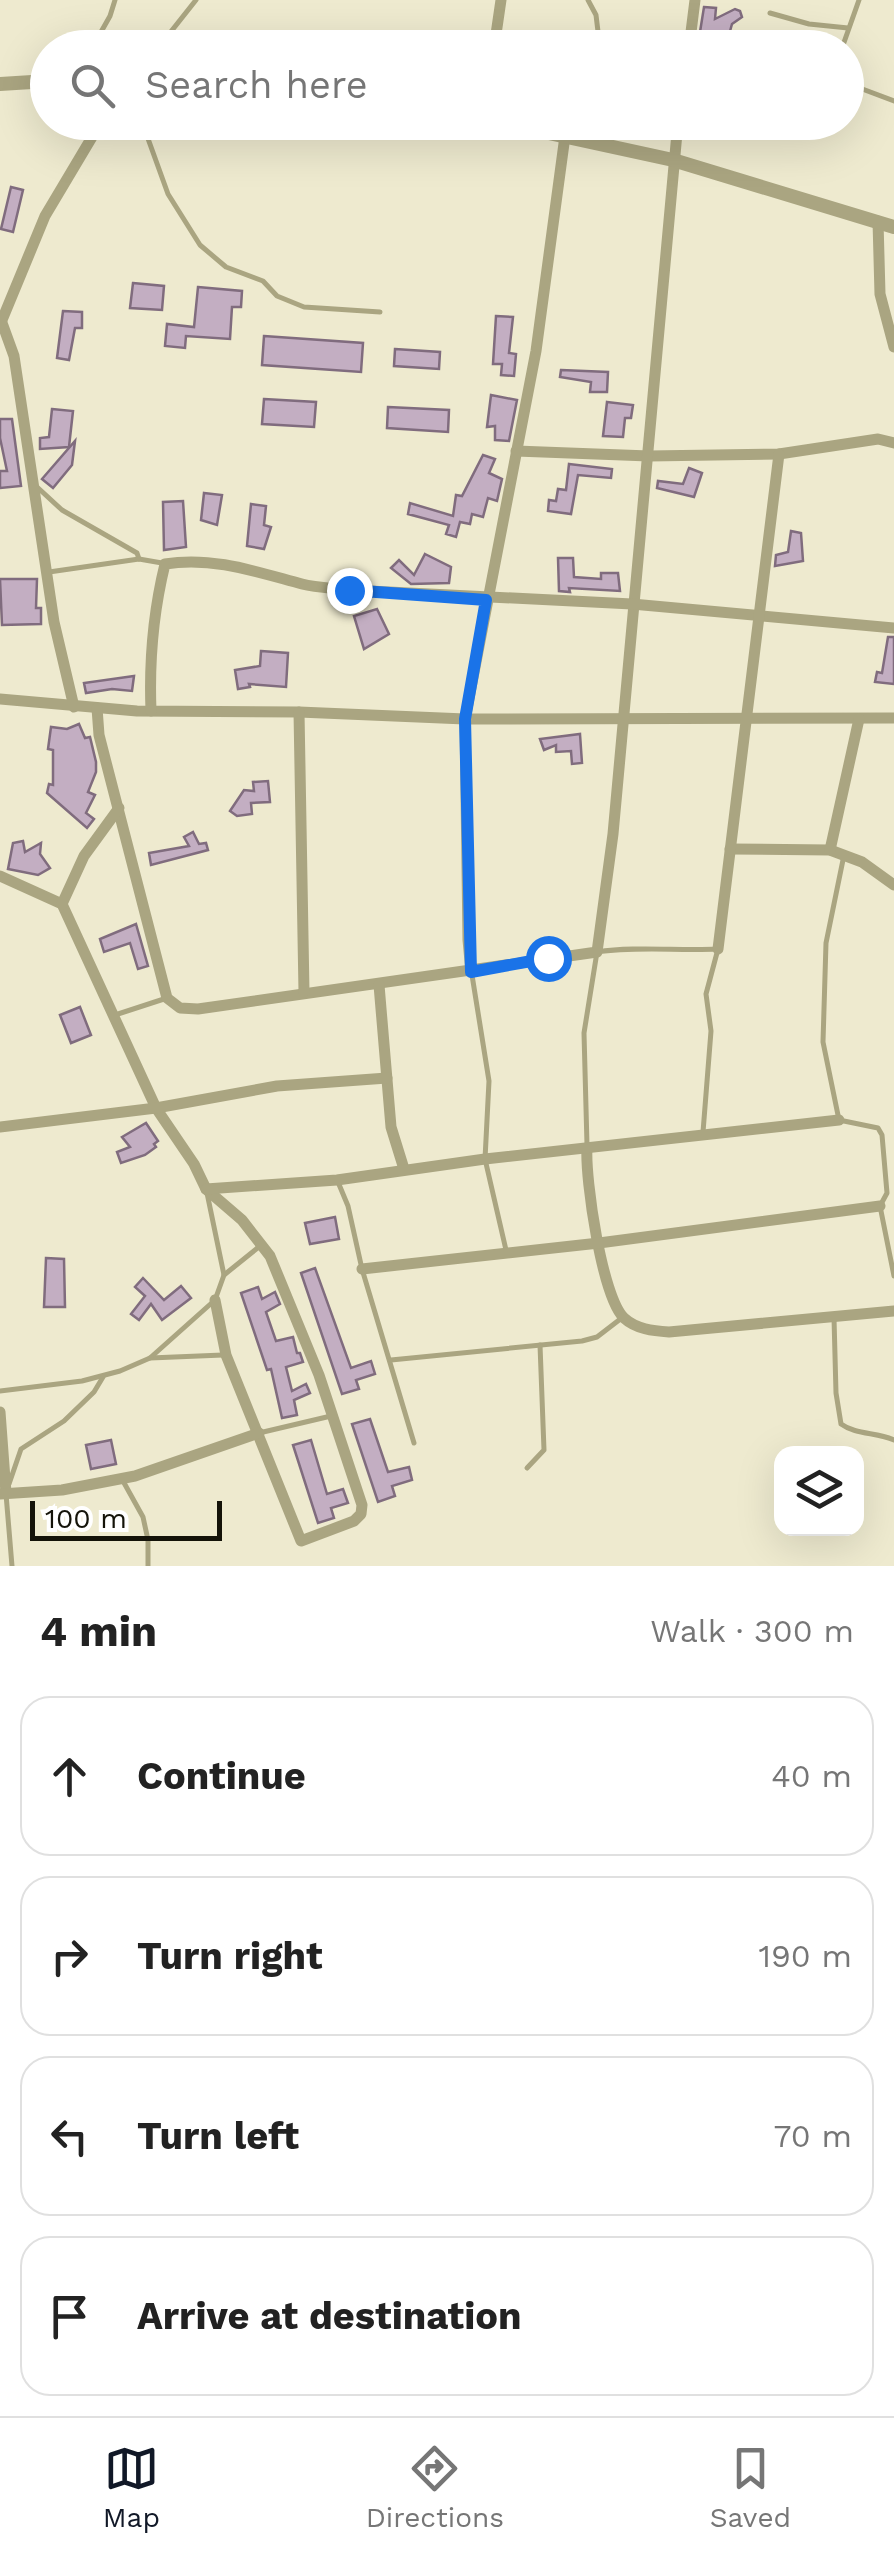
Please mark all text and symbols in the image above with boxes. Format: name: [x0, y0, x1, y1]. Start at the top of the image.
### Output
search box: [30, 30, 864, 140]
icon: search: [65, 58, 120, 113]
text: Search here: [145, 63, 368, 107]
route end: [327, 568, 373, 614]
route start: [526, 936, 572, 982]
map controls: [774, 1446, 864, 1536]
button: layers: [774, 1446, 864, 1536]
scale bar: [30, 1496, 222, 1540]
text: 100 m: [45, 1502, 127, 1535]
text: 4 min: [40, 1607, 157, 1656]
text: Walk · 300 m: [650, 1612, 854, 1650]
icon: ahead: [42, 1749, 97, 1804]
text: Continue: [137, 1754, 306, 1798]
text: 40 m: [771, 1757, 852, 1795]
icon: right: [42, 1929, 97, 1984]
text: Turn right: [137, 1934, 323, 1978]
text: 190 m: [758, 1937, 852, 1975]
icon: left: [42, 2109, 97, 2164]
text: Turn left: [137, 2114, 299, 2158]
text: 70 m: [773, 2117, 852, 2155]
icon: arrive: [42, 2289, 97, 2344]
text: Arrive at destination: [137, 2294, 522, 2338]
tab: Map: [103, 2441, 160, 2534]
tab: Directions: [366, 2441, 504, 2534]
tab: Saved: [710, 2441, 791, 2534]

